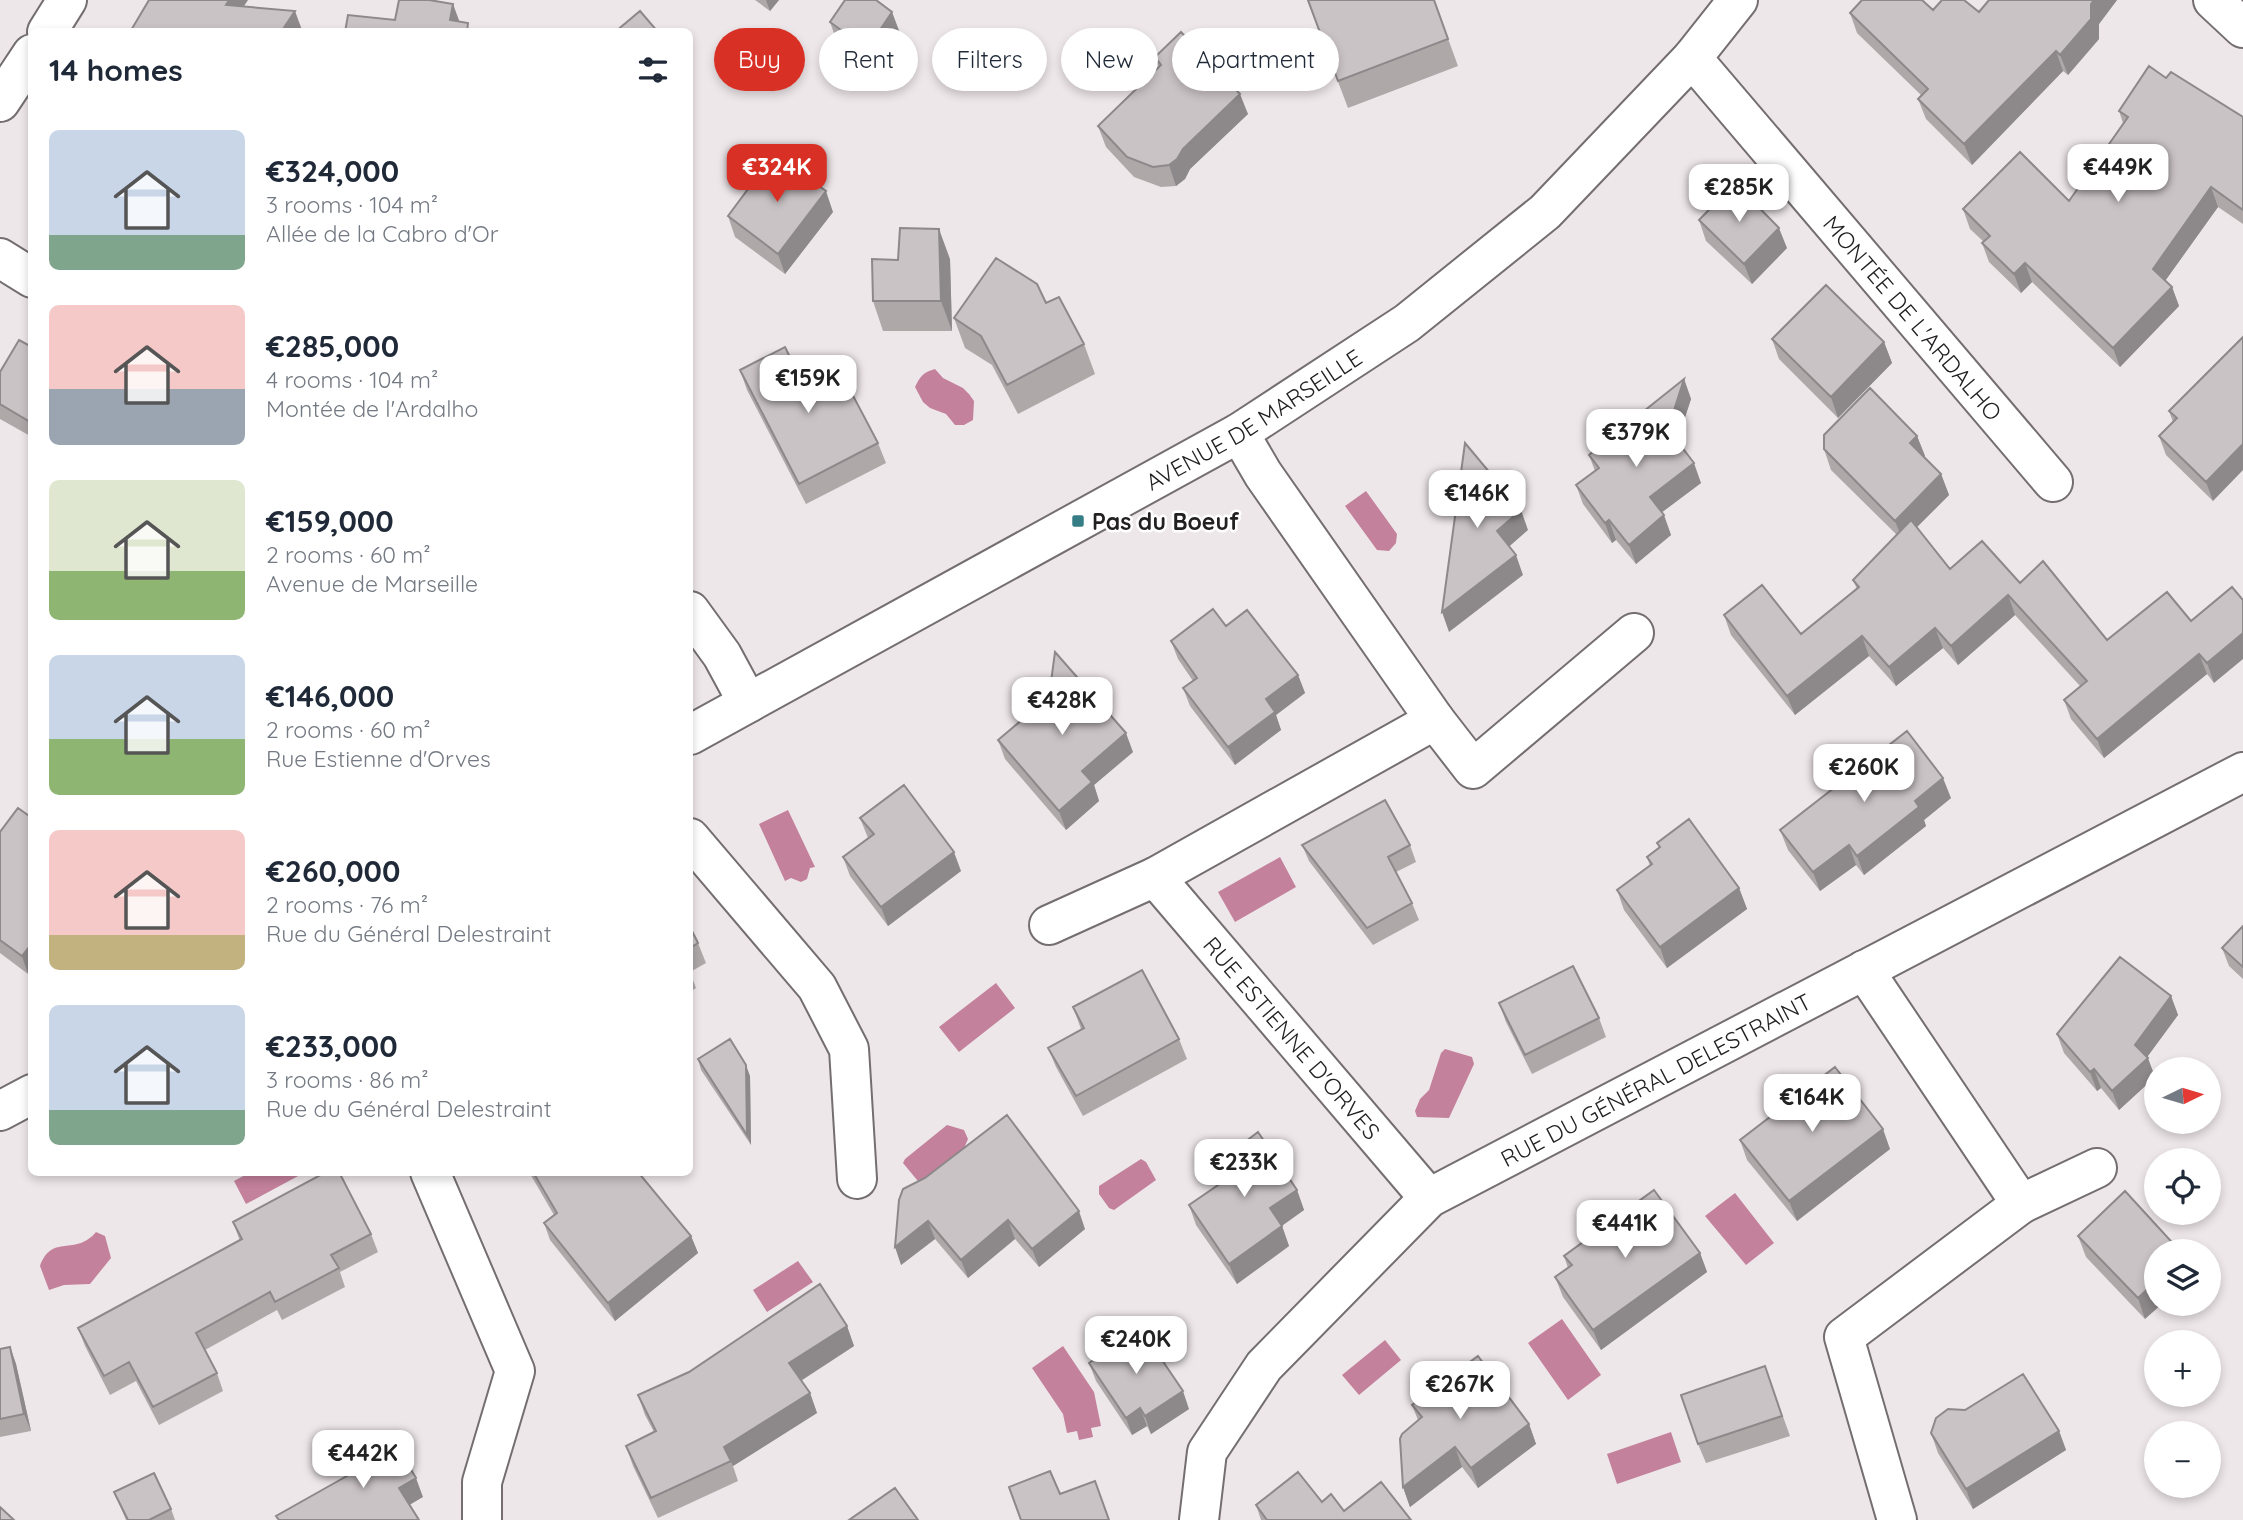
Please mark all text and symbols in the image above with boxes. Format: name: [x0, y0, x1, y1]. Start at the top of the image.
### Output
chip: Buy: [714, 28, 805, 91]
chip: Rent: [819, 28, 918, 91]
chip: Filters: [932, 28, 1047, 91]
chip: New: [1061, 28, 1158, 91]
chip: Apartment: [1172, 28, 1339, 91]
text: 14 homes: [49, 51, 183, 89]
icon: filters: [634, 51, 672, 89]
pin: €324K: [728, 144, 826, 204]
pin: €449K: [2069, 144, 2167, 204]
text: €324,000: [266, 152, 399, 190]
text: €324K: [743, 152, 811, 181]
text: €449K: [2083, 152, 2153, 181]
icon: home: [105, 158, 189, 242]
pin: €285K: [1690, 164, 1788, 224]
text: €285K: [1705, 172, 1773, 201]
text: 3 rooms · 104 m²: [266, 190, 438, 219]
street label: MONTÉE DE L'ARDALHO: [1818, 209, 2009, 426]
text: Allée de la Cabro d'Or: [266, 219, 498, 248]
text: €285,000: [266, 327, 399, 365]
icon: home: [105, 333, 189, 417]
street label: AVENUE DE MARSEILLE: [1140, 342, 1367, 496]
pin: €159K: [759, 356, 857, 415]
text: €159K: [776, 363, 840, 392]
text: 4 rooms · 104 m²: [266, 365, 438, 394]
text: Montée de l'Ardalho: [266, 394, 478, 423]
pin: €379K: [1587, 410, 1685, 469]
text: €379K: [1602, 417, 1670, 446]
pin: €146K: [1428, 470, 1526, 530]
text: €146K: [1445, 478, 1509, 507]
text: €159,000: [266, 502, 394, 540]
place label: Pas du Boeuf: [1092, 507, 1239, 536]
icon: home: [105, 508, 189, 592]
marker: Pas du Boeuf: [1070, 513, 1086, 529]
text: 2 rooms · 60 m²: [266, 540, 431, 569]
text: Avenue de Marseille: [266, 569, 478, 598]
text: €146,000: [266, 677, 394, 715]
pin: €428K: [1013, 678, 1111, 737]
icon: home: [105, 683, 189, 767]
text: €428K: [1028, 685, 1096, 714]
text: 2 rooms · 60 m²: [266, 715, 431, 744]
text: Rue Estienne d'Orves: [266, 744, 491, 773]
pin: €260K: [1815, 744, 1913, 804]
text: €260K: [1829, 752, 1899, 781]
text: €260,000: [266, 852, 400, 890]
icon: home: [105, 858, 189, 942]
text: 2 rooms · 76 m²: [266, 890, 428, 919]
text: Rue du Général Delestraint: [266, 919, 551, 948]
street label: RUE ESTIENNE D'ORVES: [1198, 930, 1387, 1145]
street label: RUE DU GÉNÉRAL DELESTRAINT: [1495, 986, 1816, 1173]
text: €233,000: [266, 1027, 398, 1065]
icon: home: [105, 1033, 189, 1117]
north arrow: [2144, 1057, 2221, 1134]
map controls: [2144, 1057, 2221, 1498]
text: 3 rooms · 86 m²: [266, 1065, 429, 1094]
pin: €164K: [1763, 1074, 1861, 1134]
text: €164K: [1780, 1082, 1844, 1111]
text: Rue du Général Delestraint: [266, 1094, 551, 1123]
pin: €233K: [1195, 1140, 1293, 1199]
text: €233K: [1210, 1147, 1278, 1176]
button: locate: [2144, 1148, 2221, 1225]
pin: €441K: [1576, 1200, 1674, 1260]
text: €441K: [1593, 1208, 1657, 1237]
button: layers: [2144, 1239, 2221, 1316]
pin: €240K: [1087, 1316, 1185, 1376]
text: €240K: [1101, 1324, 1171, 1353]
button: +: [2144, 1330, 2221, 1407]
pin: €267K: [1411, 1362, 1509, 1421]
text: €267K: [1426, 1369, 1494, 1398]
button: −: [2144, 1421, 2221, 1498]
pin: €442K: [314, 1430, 412, 1490]
text: €442K: [328, 1438, 398, 1467]

